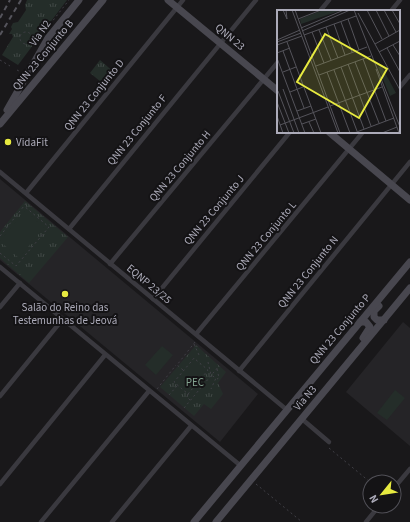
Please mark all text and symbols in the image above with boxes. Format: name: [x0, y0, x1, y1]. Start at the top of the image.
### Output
inset map: [277, 10, 400, 133]
street label: QNN 23 Conjunto B: [9, 16, 77, 94]
street label: Via N2: [26, 17, 54, 49]
street label: QNN 23: [212, 20, 248, 54]
street label: QNN 23 Conjunto D: [60, 56, 128, 134]
street label: QNN 23 Conjunto F: [104, 91, 171, 169]
street label: QNN 23 Conjunto H: [146, 127, 214, 205]
place label: VidaFit: [16, 135, 48, 150]
marker: VidaFit: [3, 137, 13, 147]
street label: QNN 23 Conjunto J: [180, 172, 248, 248]
street label: QNN 23 Conjunto L: [232, 197, 300, 274]
street label: QNN 23 Conjunto N: [274, 233, 342, 311]
street label: EQNP 23/25: [123, 261, 175, 307]
marker: Salão do Reino das Testemunhas de Jeová: [60, 289, 70, 299]
street label: QNN 23 Conjunto P: [306, 291, 374, 367]
place label: Salão do Reino das Testemunhas de Jeová: [13, 300, 117, 328]
park label: PEC: [186, 375, 204, 390]
street label: Via N3: [290, 382, 320, 414]
north arrow: [362, 474, 402, 514]
text: N: [365, 492, 382, 506]

